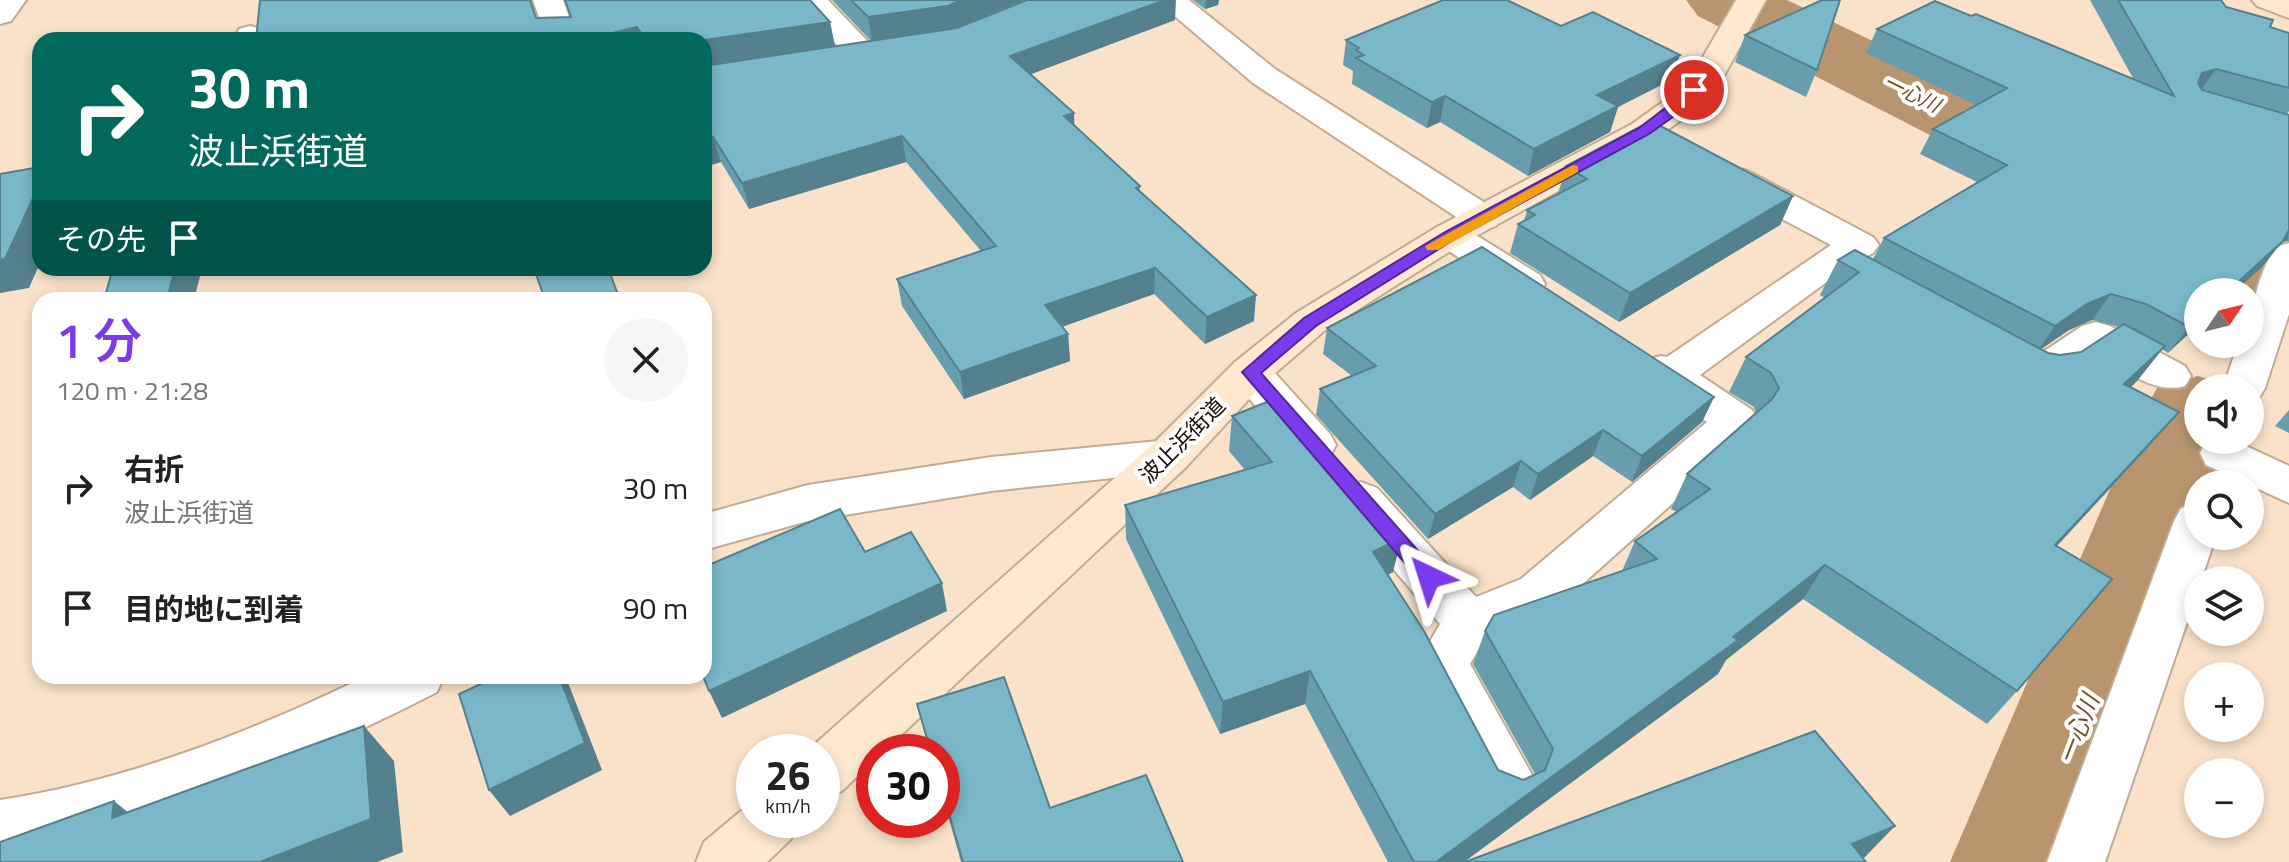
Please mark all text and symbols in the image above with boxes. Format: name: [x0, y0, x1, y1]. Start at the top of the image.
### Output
text: 30 m: [188, 45, 310, 130]
pin: [1660, 56, 1728, 124]
icon: right: [56, 64, 160, 168]
water label: 一心川: [1878, 66, 1948, 121]
icon: arrive: [1672, 68, 1716, 112]
text: 波止浜街道: [188, 123, 368, 178]
text: その先: [56, 216, 146, 262]
icon: arrive: [162, 216, 206, 260]
north arrow: [2184, 278, 2264, 358]
map controls: [2184, 278, 2264, 838]
text: 1 分: [56, 304, 141, 377]
button: close: [604, 318, 688, 402]
text: 120 m · 21:28: [56, 371, 208, 410]
button: sound: [2184, 374, 2264, 454]
street label: 波止浜街道: [1131, 389, 1233, 491]
text: 右折: [124, 446, 184, 492]
text: 30 m: [623, 465, 688, 511]
icon: right: [56, 466, 100, 510]
button: search: [2184, 470, 2264, 550]
text: 波止浜街道: [124, 493, 254, 532]
position arrow: [1387, 535, 1471, 619]
button: layers: [2184, 566, 2264, 646]
text: 90 m: [623, 585, 688, 631]
icon: arrive: [56, 586, 100, 630]
text: 目的地に到着: [124, 586, 304, 632]
button: +: [2184, 662, 2264, 742]
water label: 一心川: [2048, 686, 2109, 769]
speed limit sign: 30: [856, 734, 960, 838]
text: 26: [766, 745, 810, 806]
button: −: [2184, 758, 2264, 838]
text: km/h: [765, 790, 811, 821]

